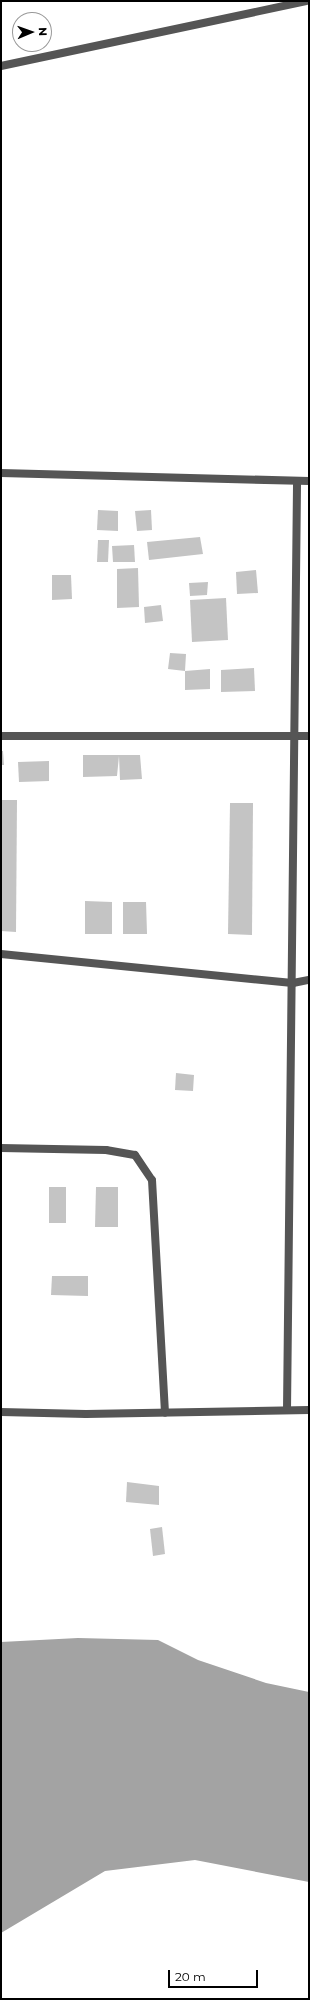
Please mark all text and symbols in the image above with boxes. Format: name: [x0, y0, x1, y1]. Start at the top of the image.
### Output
north arrow: [12, 12, 52, 52]
text: N: [36, 27, 50, 36]
scale bar: [170, 1962, 260, 1988]
text: 20 m: [175, 1969, 206, 1984]

